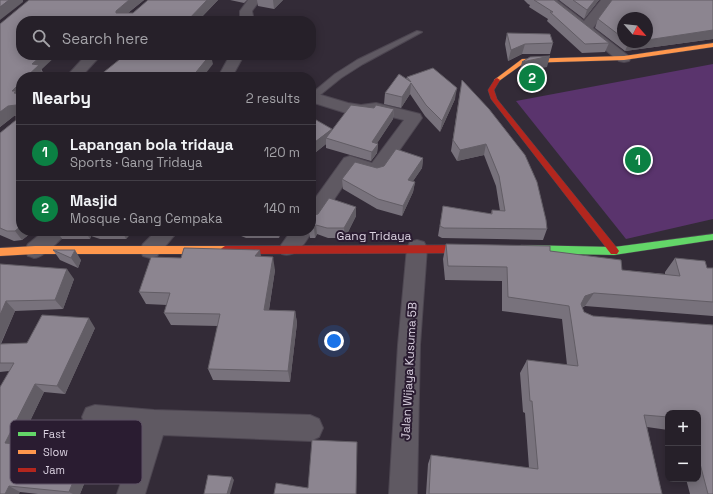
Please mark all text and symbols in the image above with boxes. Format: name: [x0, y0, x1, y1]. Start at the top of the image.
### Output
north arrow: [617, 12, 653, 48]
search box: [16, 16, 316, 60]
icon: search: [30, 27, 52, 49]
text: Search here: [62, 29, 148, 48]
pin: 2: [519, 63, 545, 93]
text: Nearby: [32, 87, 91, 109]
text: 2 results: [246, 90, 300, 107]
text: Lapangan bola tridaya: [70, 135, 234, 154]
text: 1: [42, 144, 48, 161]
text: 120 m: [264, 144, 300, 161]
pin: 1: [625, 145, 651, 175]
text: Sports · Gang Tridaya: [70, 154, 202, 171]
text: Masjid: [70, 191, 117, 210]
text: 2: [41, 200, 49, 217]
text: 140 m: [264, 200, 300, 217]
text: Mosque · Gang Cempaka: [70, 210, 222, 227]
street label: Gang Tridaya: [337, 228, 412, 244]
street label: Jalan Wijaya Kusuma 5B: [397, 302, 421, 440]
your location: [324, 331, 344, 351]
map controls: [665, 410, 701, 482]
button: +: [665, 410, 701, 446]
legend: [10, 420, 142, 484]
text: Fast: [43, 427, 66, 441]
text: Slow: [43, 445, 68, 459]
button: −: [665, 446, 701, 482]
text: Jam: [43, 463, 65, 477]

